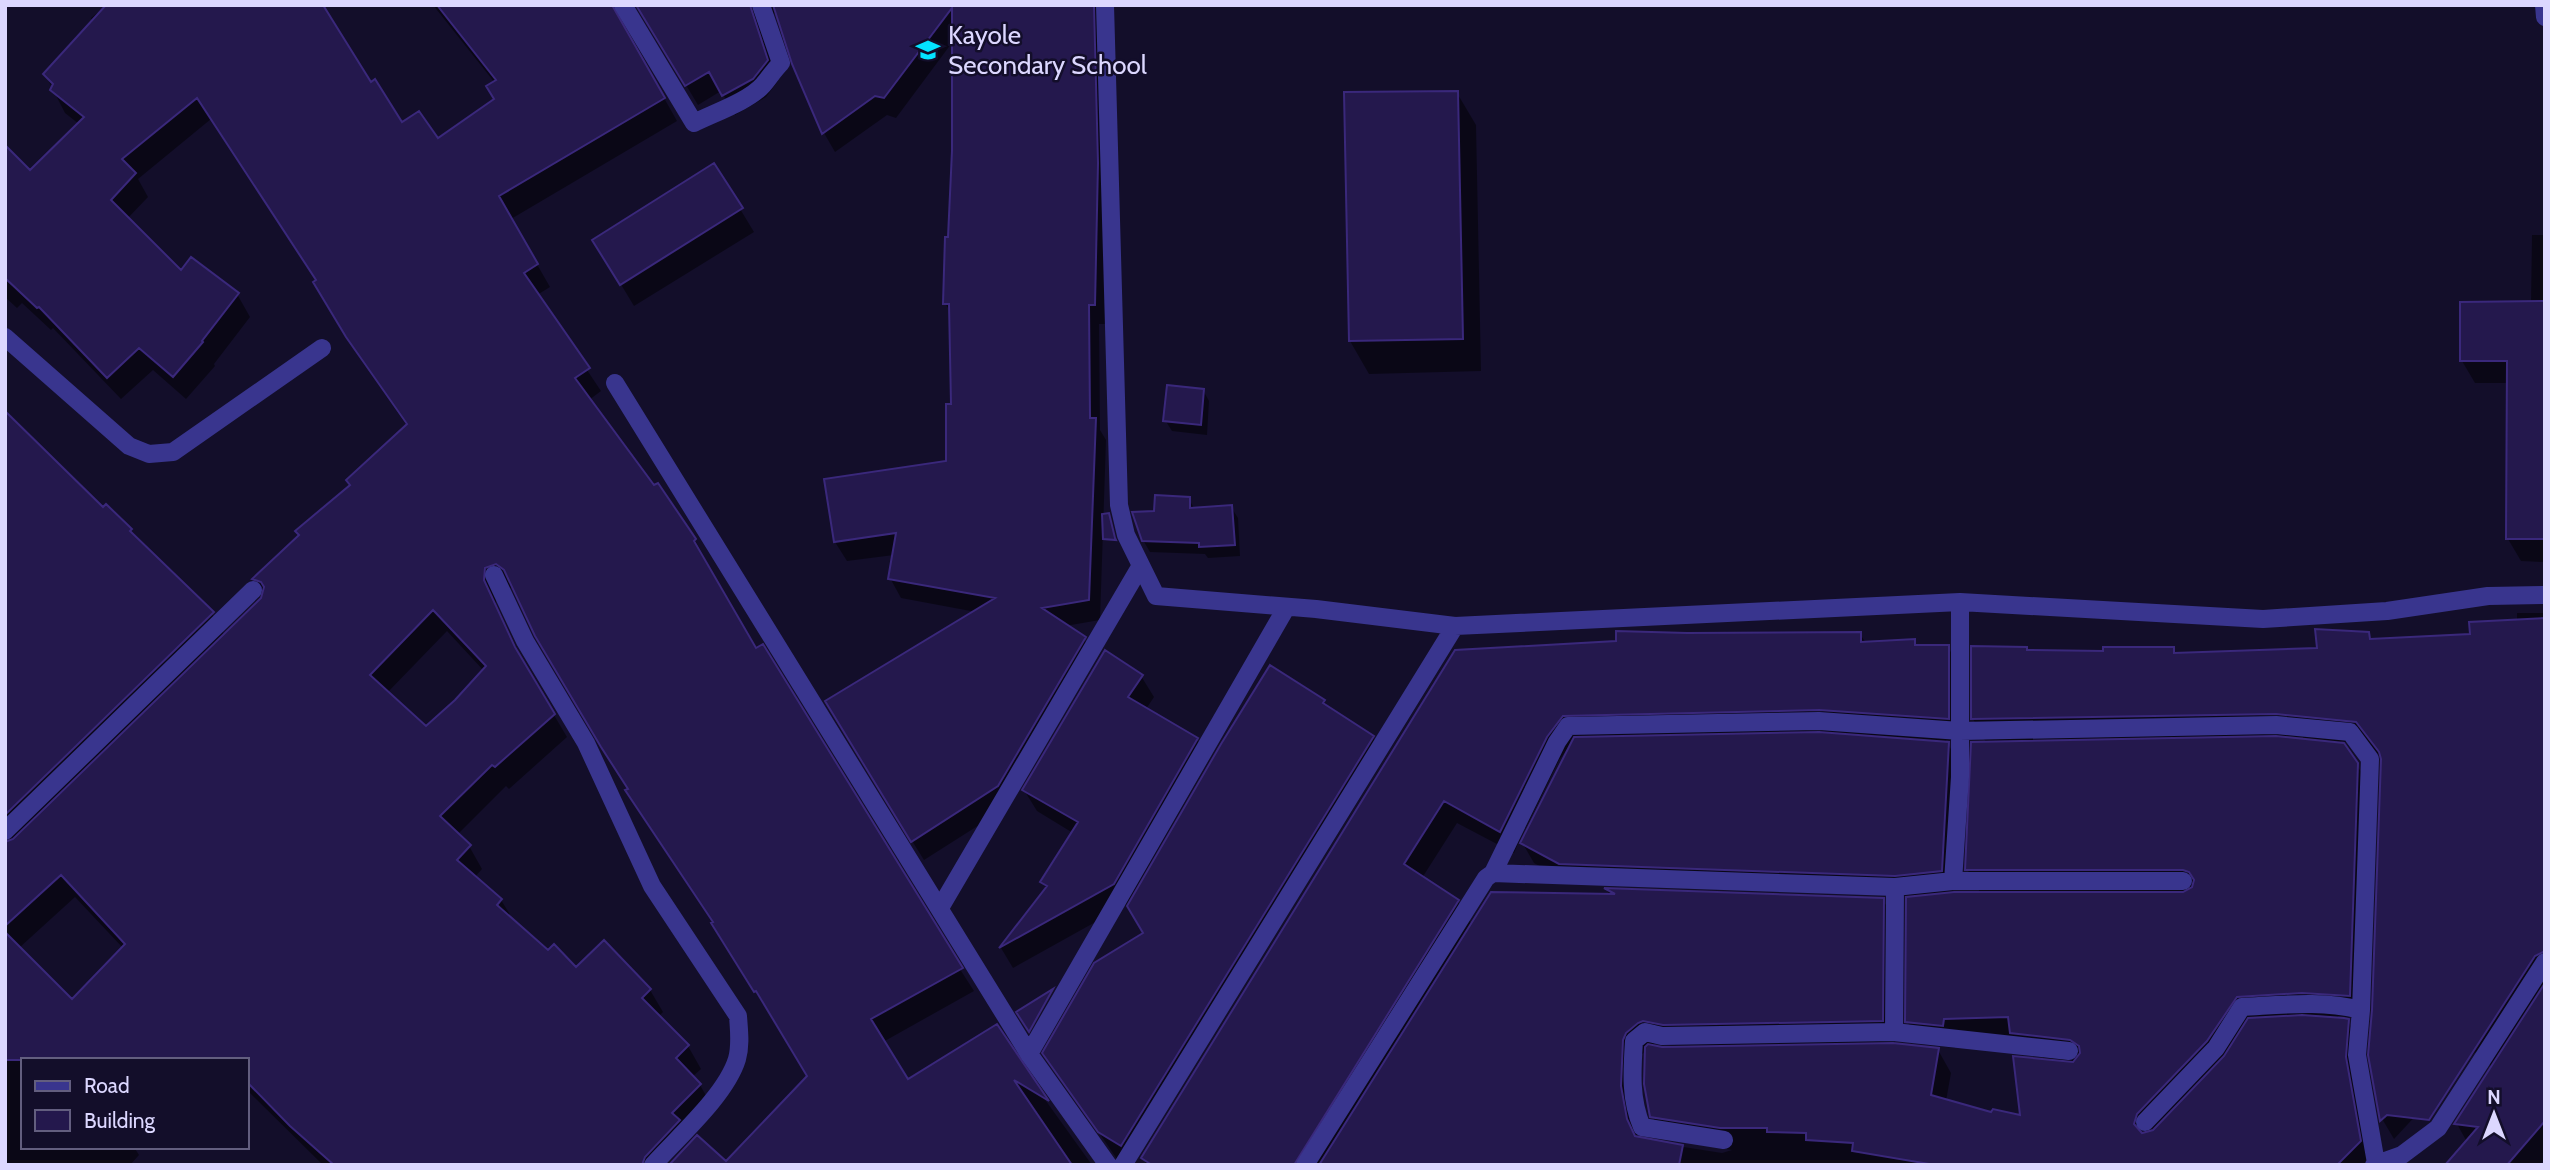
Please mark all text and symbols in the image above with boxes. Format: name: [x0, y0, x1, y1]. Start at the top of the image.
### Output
place label: Kayole Secondary School: [948, 19, 1147, 81]
school or university icon: Kayole Secondary School: [914, 36, 942, 64]
legend: [21, 1058, 248, 1149]
text: Road: [84, 1073, 130, 1098]
north arrow: [2459, 1079, 2529, 1149]
text: N: [2487, 1086, 2501, 1109]
text: Building: [84, 1108, 156, 1133]

